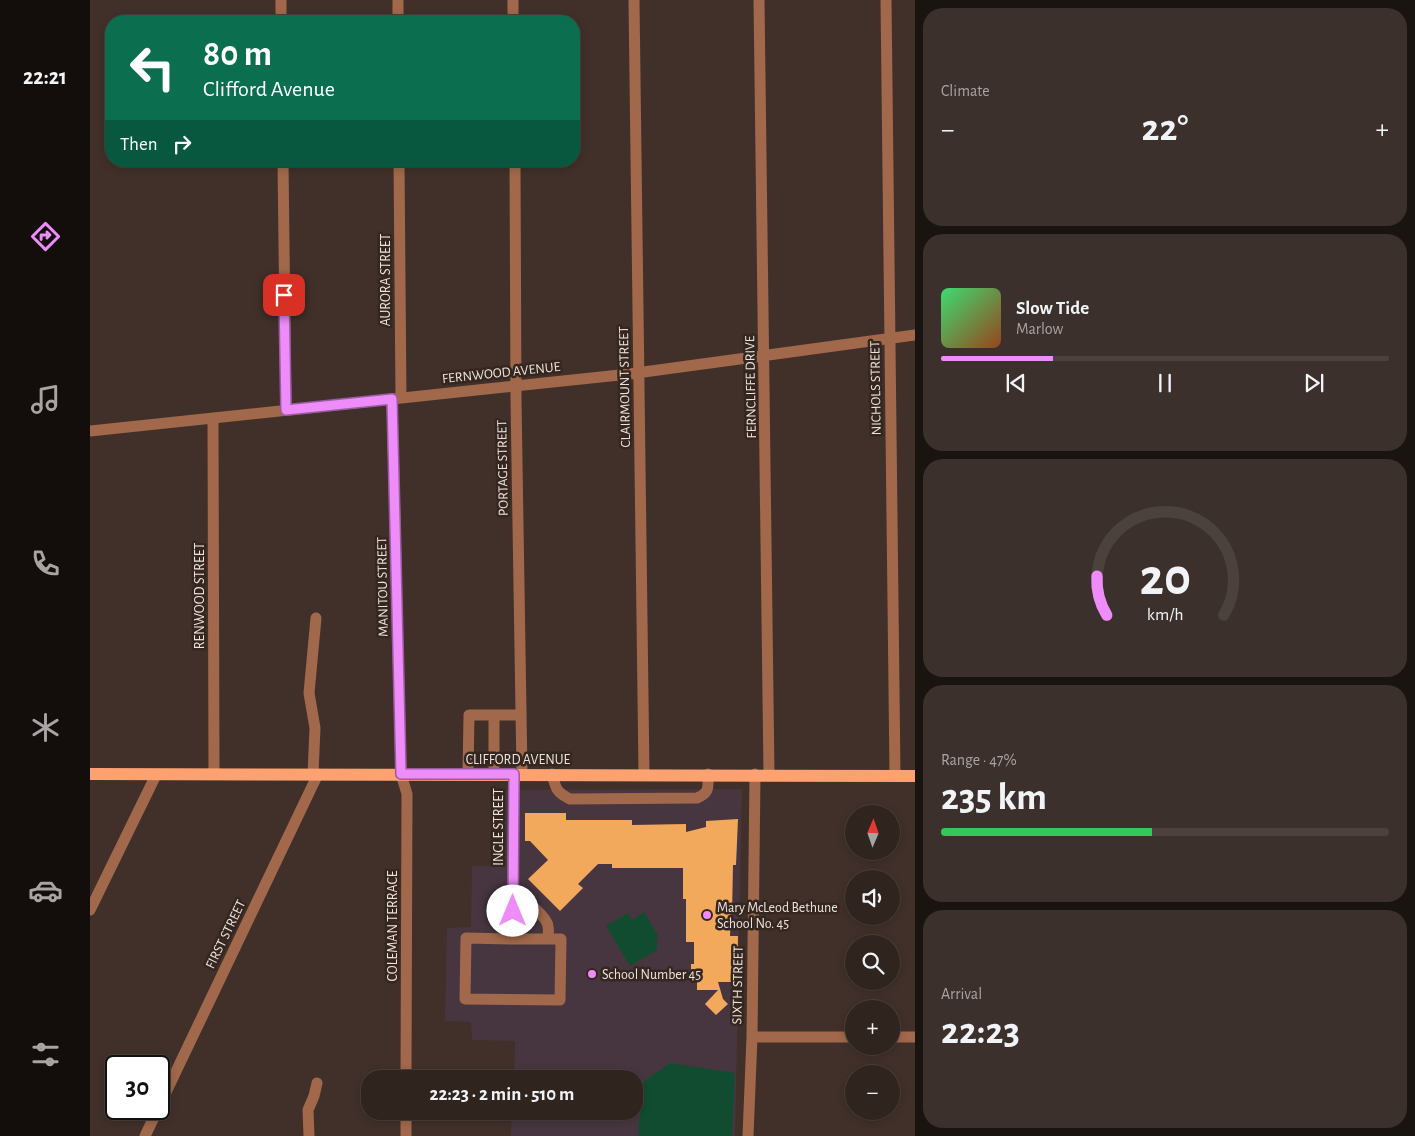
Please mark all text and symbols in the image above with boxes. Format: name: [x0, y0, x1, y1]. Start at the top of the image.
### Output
icon: left: [120, 35, 185, 100]
text: 80 m: [203, 37, 272, 72]
text: 22:21: [23, 66, 67, 88]
text: Clifford Avenue: [203, 78, 335, 100]
text: Climate: [941, 83, 990, 99]
text: 22°: [1142, 110, 1188, 148]
text: −: [941, 116, 954, 144]
text: +: [1376, 116, 1389, 144]
icon: right: [168, 130, 196, 158]
text: Then: [120, 135, 158, 154]
icon: directions: [28, 219, 63, 254]
street label: AURORA STREET: [379, 234, 393, 326]
pin: [263, 274, 305, 316]
icon: arrive: [270, 281, 298, 309]
text: Slow Tide: [1016, 299, 1089, 318]
text: Marlow: [1016, 321, 1063, 337]
street label: CLAIRMOUNT STREET: [617, 326, 633, 448]
street label: FERNCLIFFE DRIVE: [743, 335, 759, 439]
street label: NICHOLS STREET: [868, 340, 884, 435]
street label: FERNWOOD AVENUE: [441, 360, 561, 386]
icon: previous: [1002, 369, 1030, 397]
icon: pause: [1151, 369, 1179, 397]
icon: next: [1300, 369, 1328, 397]
icon: music: [28, 382, 63, 417]
street label: PORTAGE STREET: [495, 420, 511, 516]
street label: MANITOU STREET: [375, 537, 391, 637]
street label: RENWOOD STREET: [193, 543, 207, 649]
icon: phone: [28, 546, 63, 581]
text: 20: [1139, 552, 1191, 604]
text: km/h: [1147, 606, 1183, 624]
icon: climate: [28, 710, 63, 745]
text: Range · 47%: [941, 752, 1017, 768]
street label: CLIFFORD AVENUE: [466, 753, 571, 767]
text: 235 km: [941, 779, 1047, 817]
street label: INGLE STREET: [492, 788, 506, 866]
north arrow: [845, 805, 900, 860]
map controls: [845, 805, 900, 1120]
street label: COLEMAN TERRACE: [386, 870, 400, 981]
button: sound: [845, 870, 900, 925]
icon: car: [28, 873, 63, 908]
position arrow: [486, 884, 538, 936]
street label: FIRST STREET: [203, 898, 249, 971]
place label: Mary McLeod Bethune School No. 45: [717, 901, 838, 931]
marker: Mary McLeod Bethune School No. 45: [701, 909, 713, 921]
button: search: [845, 935, 900, 990]
street label: SIXTH STREET: [730, 945, 746, 1024]
marker: School Number 45: [586, 968, 598, 980]
place label: School Number 45: [602, 968, 701, 982]
text: Arrival: [941, 986, 982, 1002]
button: +: [845, 1000, 900, 1055]
text: 22:23: [941, 1013, 1020, 1051]
icon: filters: [28, 1037, 63, 1072]
speed limit sign: 30: [105, 1055, 170, 1120]
button: −: [845, 1065, 900, 1120]
text: 22:23 · 2 min · 510 m: [430, 1085, 574, 1104]

